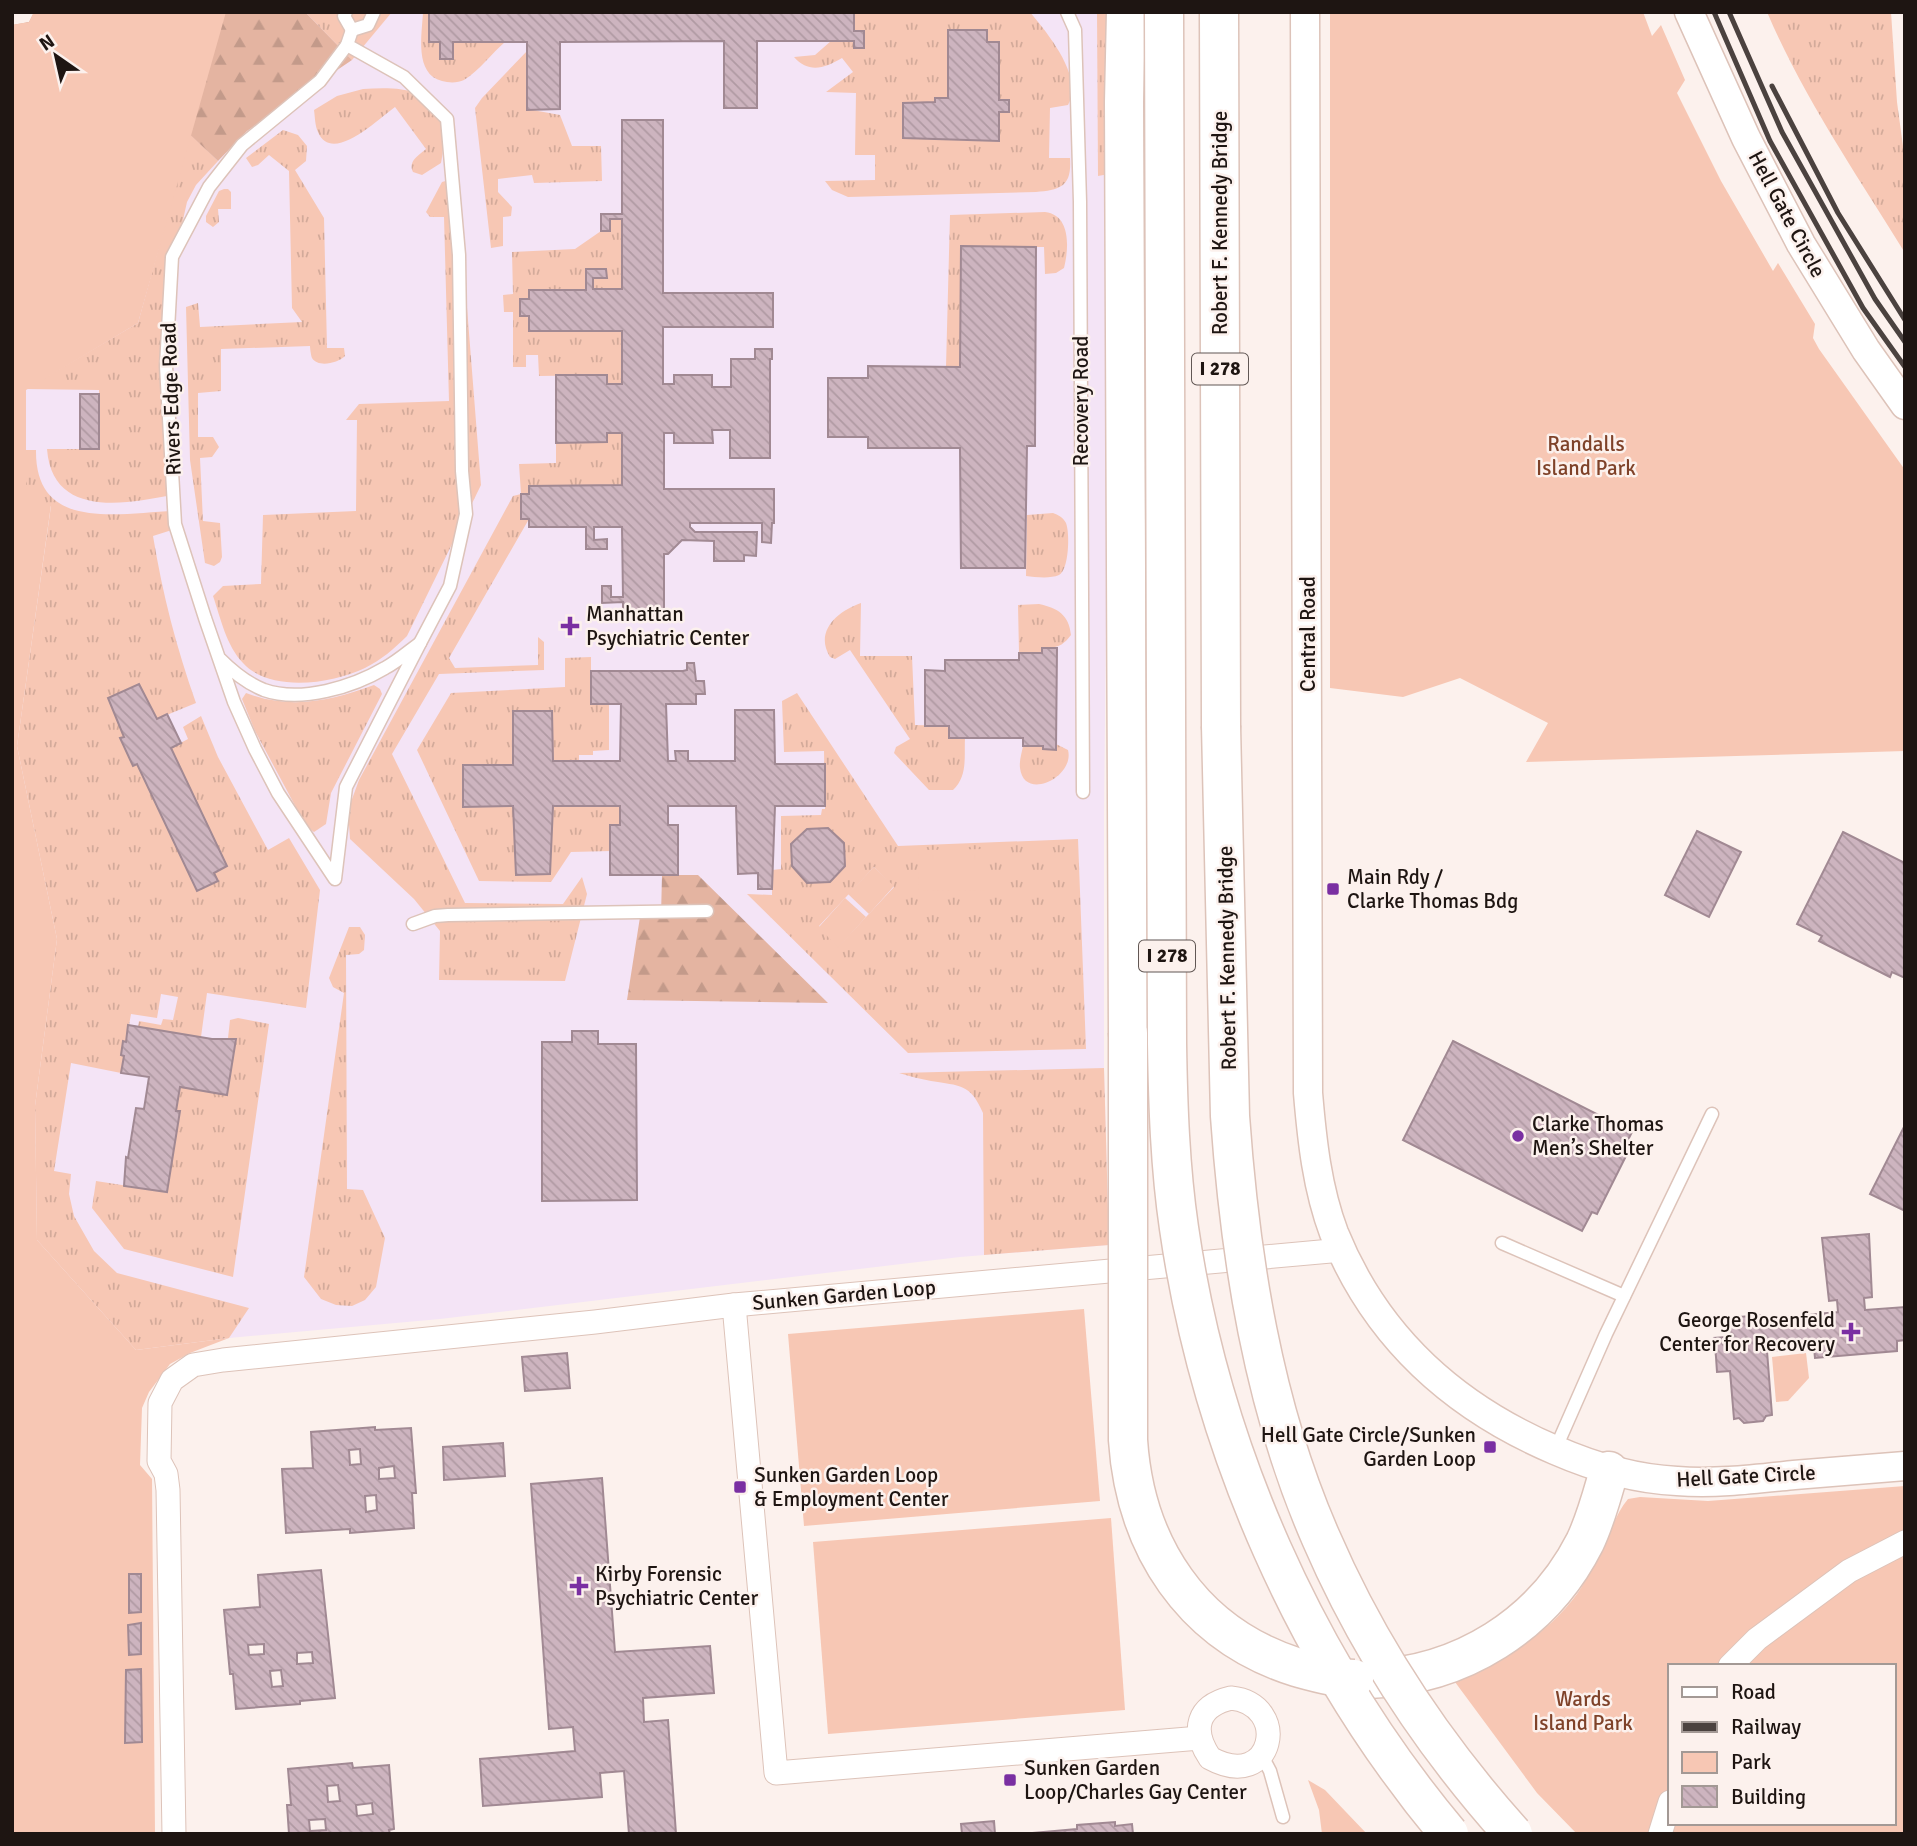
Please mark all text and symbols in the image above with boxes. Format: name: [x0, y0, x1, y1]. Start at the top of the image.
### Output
north arrow: [21, 21, 91, 91]
text: N: [35, 29, 59, 56]
street label: Robert F. Kennedy Bridge: [1207, 111, 1233, 335]
street label: Hell Gate Circle: [1743, 146, 1831, 282]
street label: Rivers Edge Road: [155, 322, 187, 476]
street label: Recovery Road: [1068, 336, 1094, 466]
road number: I 278: [1192, 354, 1248, 384]
park label: Randalls Island Park: [1536, 431, 1636, 481]
street label: Central Road: [1295, 576, 1321, 692]
place label: Manhattan Psychiatric Center: [586, 601, 750, 651]
marker: Manhattan Psychiatric Center: [560, 616, 580, 636]
street label: Robert F. Kennedy Bridge: [1212, 845, 1242, 1071]
place label: Main Rdy / Clarke Thomas Bdg: [1347, 864, 1518, 914]
marker: Main Rdy / Clarke Thomas Bdg: [1325, 881, 1341, 897]
road number: I 278: [1139, 940, 1195, 972]
place label: Clarke Thomas Men’s Shelter: [1532, 1111, 1664, 1161]
marker: Clarke Thomas Men’s Shelter: [1510, 1128, 1526, 1144]
street label: Sunken Garden Loop: [751, 1274, 937, 1316]
place label: George Rosenfeld Center for Recovery: [1659, 1307, 1835, 1357]
marker: George Rosenfeld Center for Recovery: [1841, 1322, 1861, 1342]
place label: Hell Gate Circle/Sunken Garden Loop: [1261, 1422, 1476, 1472]
marker: Hell Gate Circle/Sunken Garden Loop: [1482, 1439, 1498, 1455]
street label: Hell Gate Circle: [1676, 1459, 1816, 1493]
place label: Sunken Garden Loop & Employment Center: [754, 1462, 949, 1512]
marker: Sunken Garden Loop & Employment Center: [732, 1479, 748, 1495]
place label: Kirby Forensic Psychiatric Center: [595, 1561, 759, 1611]
marker: Kirby Forensic Psychiatric Center: [569, 1576, 589, 1596]
legend: [1668, 1664, 1896, 1825]
text: Road: [1731, 1679, 1776, 1705]
park label: Wards Island Park: [1533, 1686, 1633, 1736]
text: Railway: [1731, 1714, 1801, 1740]
text: Park: [1731, 1749, 1772, 1775]
place label: Sunken Garden Loop/Charles Gay Center: [1024, 1755, 1247, 1805]
marker: Sunken Garden Loop/Charles Gay Center: [1002, 1772, 1018, 1788]
text: Building: [1731, 1784, 1806, 1810]

